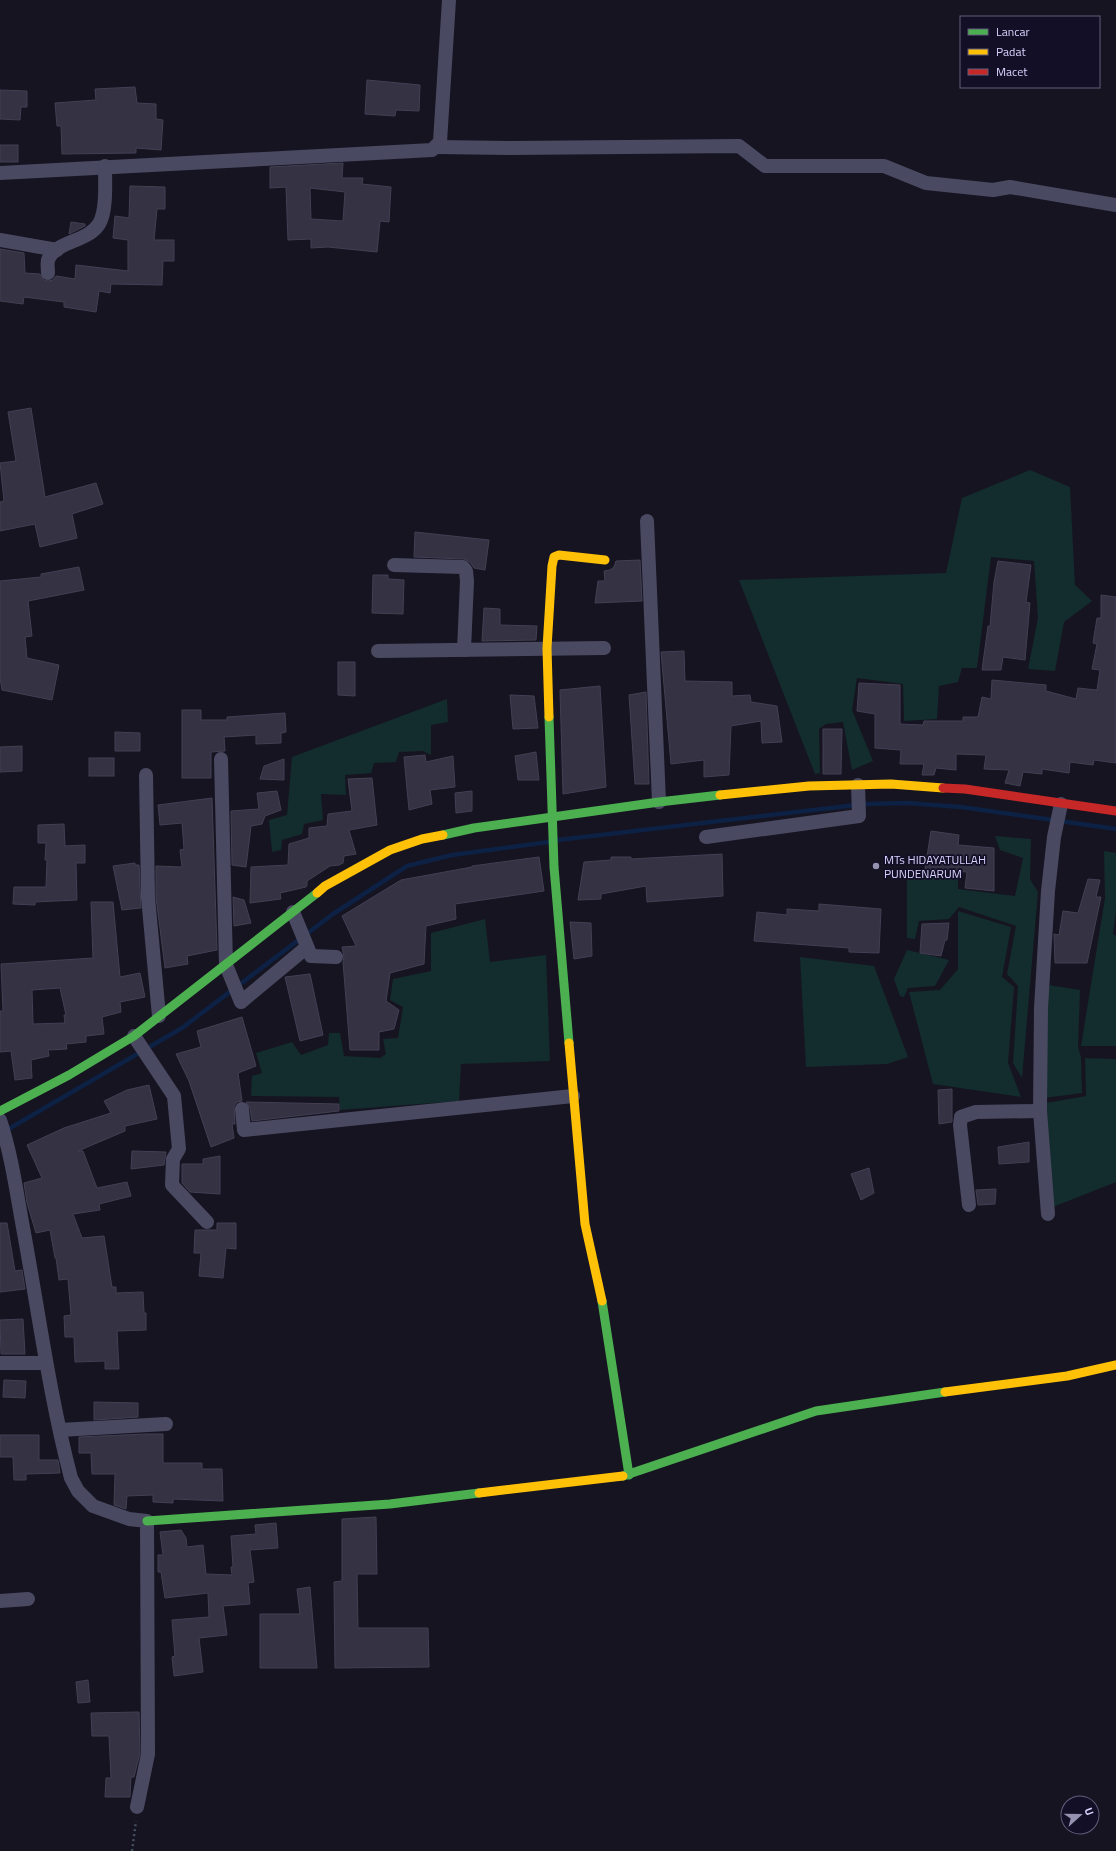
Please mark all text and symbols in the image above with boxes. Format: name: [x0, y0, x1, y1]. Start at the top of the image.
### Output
legend: [960, 16, 1100, 88]
text: Lancar: [996, 22, 1030, 41]
text: Padat: [996, 42, 1026, 61]
text: Macet: [996, 62, 1028, 81]
place label: MTs HIDAYATULLAH PUNDENARUM: [884, 850, 986, 883]
marker: MTs HIDAYATULLAH PUNDENARUM: [871, 861, 881, 871]
north arrow: [1060, 1795, 1100, 1835]
text: U: [1081, 1805, 1098, 1818]

